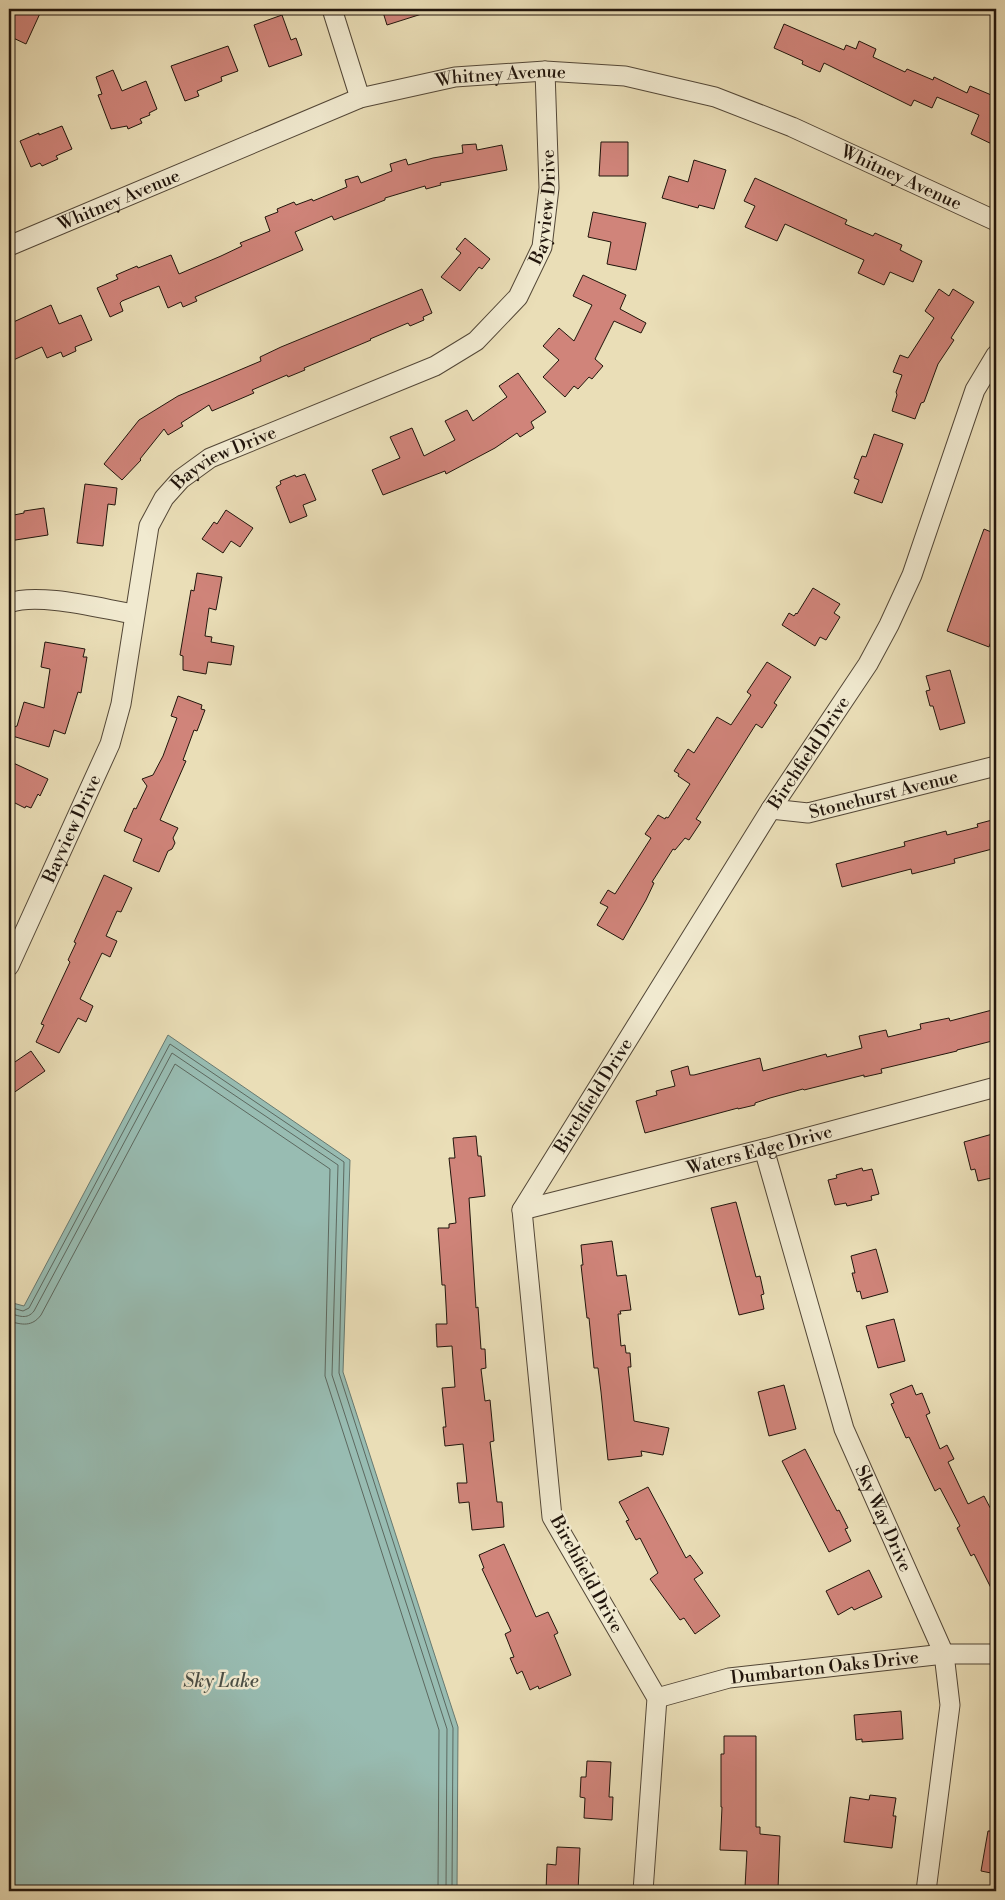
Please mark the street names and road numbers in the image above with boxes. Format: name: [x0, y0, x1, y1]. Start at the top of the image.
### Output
street label: Whitney Avenue: [433, 60, 567, 93]
street label: Whitney Avenue: [836, 140, 965, 216]
street label: Bayview Drive: [524, 149, 562, 270]
street label: Whitney Avenue: [53, 164, 184, 237]
street label: Bayview Drive: [165, 421, 280, 495]
street label: Birchfield Drive: [763, 692, 855, 815]
street label: Stonehurst Avenue: [807, 765, 960, 824]
street label: Bayview Drive: [37, 771, 107, 887]
street label: Birchfield Drive: [549, 1034, 638, 1158]
street label: Waters Edge Drive: [683, 1120, 835, 1180]
street label: Sky Way Drive: [850, 1462, 917, 1576]
street label: Birchfield Drive: [544, 1510, 628, 1637]
street label: Dumbarton Oaks Drive: [729, 1646, 920, 1690]

